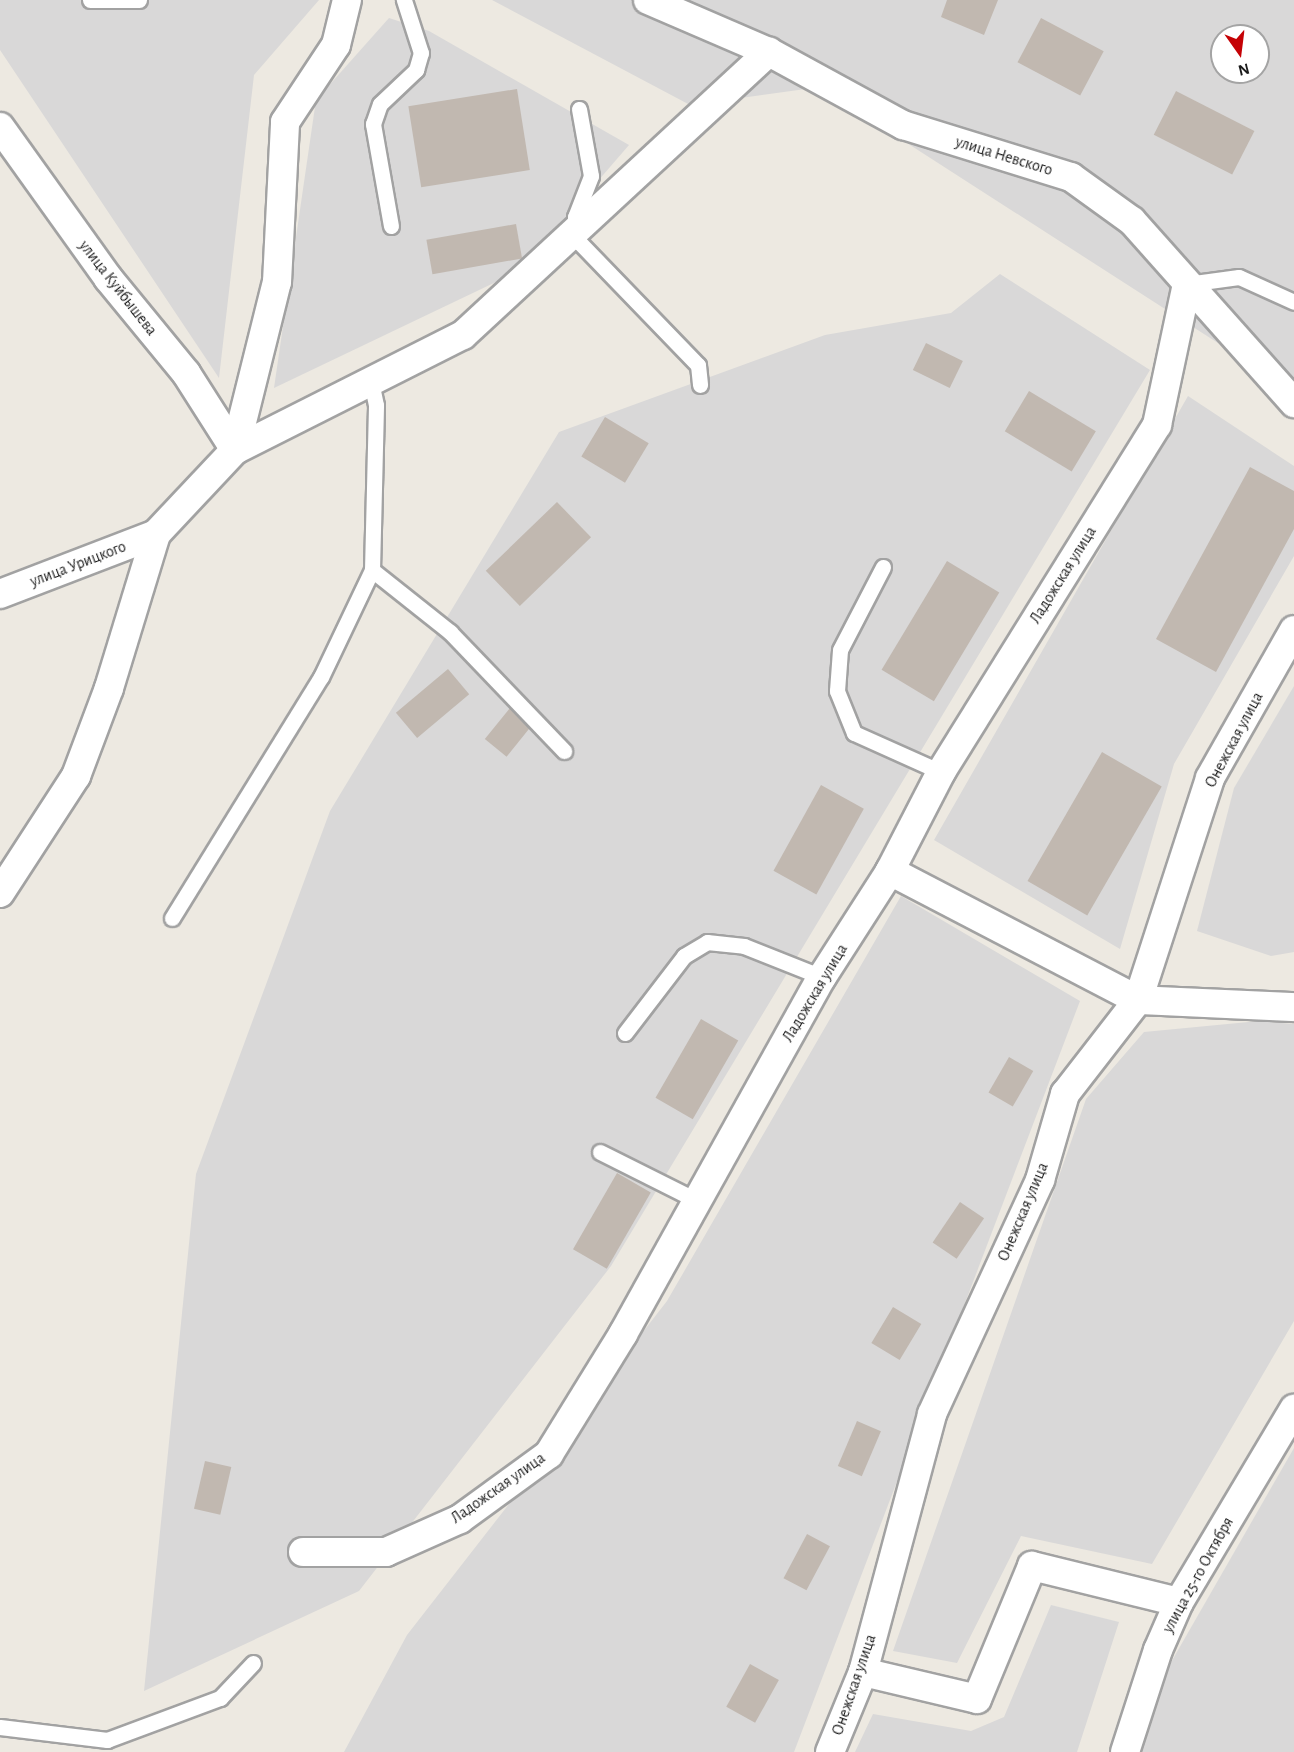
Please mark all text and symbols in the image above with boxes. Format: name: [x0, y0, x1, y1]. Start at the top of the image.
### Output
north arrow: [1210, 24, 1270, 84]
text: N: [1237, 60, 1251, 79]
street label: улица Невского: [953, 132, 1055, 180]
street label: улица Куйбышева: [75, 237, 161, 339]
street label: Ладожская улица: [1025, 523, 1101, 627]
street label: улица Урицкого: [27, 537, 129, 591]
street label: Онежская улица: [1201, 689, 1267, 791]
street label: Ладожская улица: [778, 941, 852, 1045]
street label: Онежская улица: [994, 1160, 1052, 1264]
street label: Ладожская улица: [447, 1448, 549, 1528]
street label: улица 25-го Октября: [1158, 1514, 1238, 1636]
street label: Онежская улица: [828, 1632, 880, 1738]

